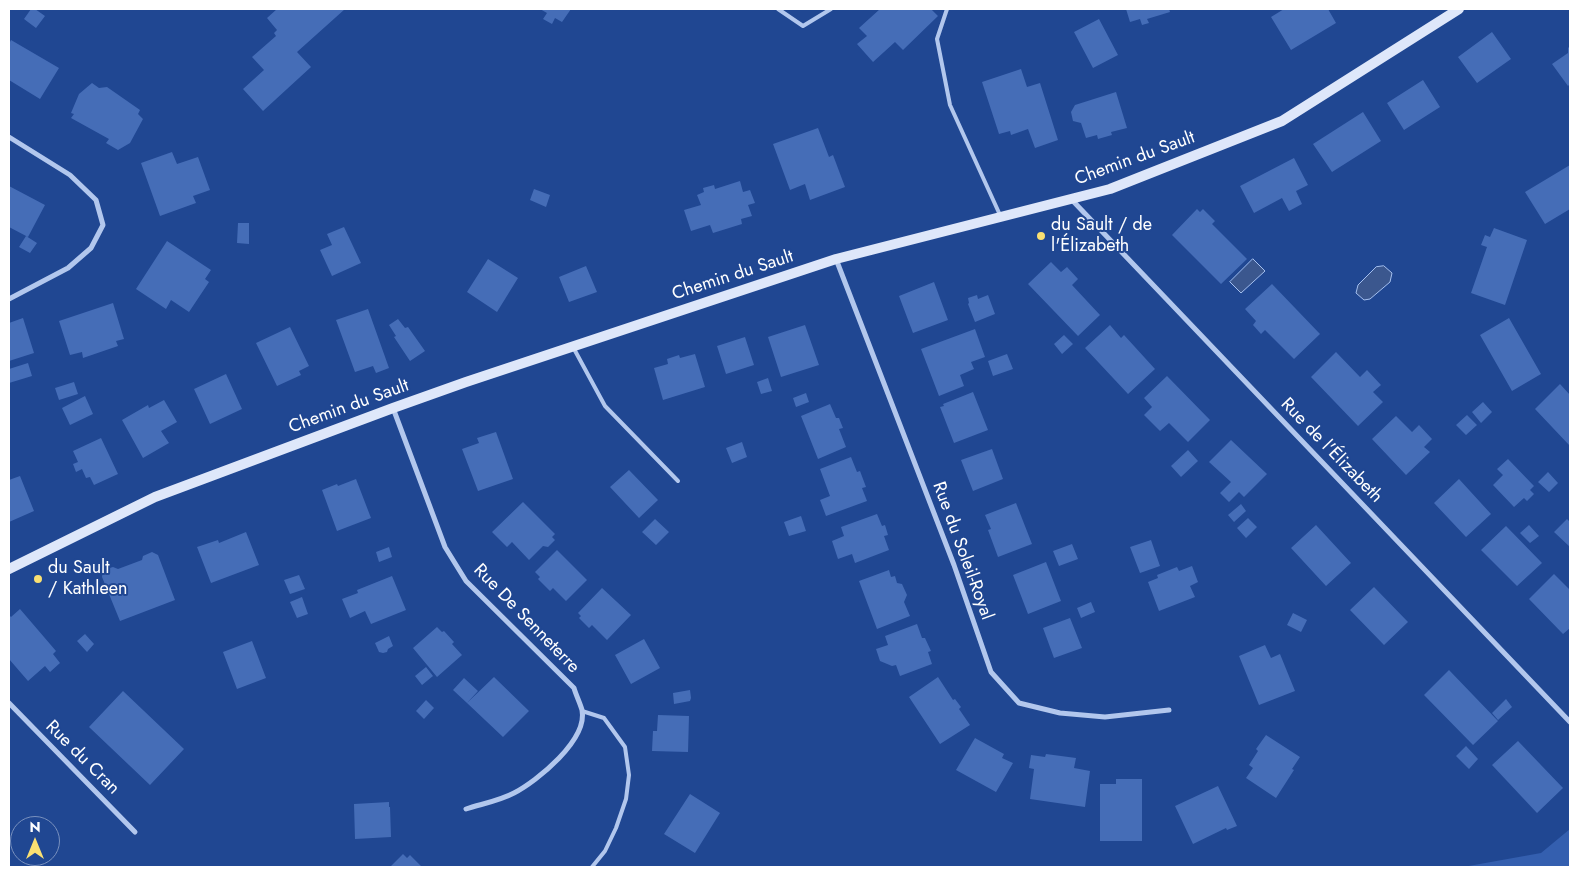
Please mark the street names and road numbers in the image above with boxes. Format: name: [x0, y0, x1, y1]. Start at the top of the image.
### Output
street label: Chemin du Sault: [1072, 127, 1198, 191]
street label: Chemin du Sault: [670, 246, 796, 306]
street label: Chemin du Sault: [286, 375, 412, 439]
street label: Rue de l'Élizabeth: [1276, 394, 1386, 508]
street label: Rue du Soleil-Royal: [927, 479, 997, 623]
street label: Rue De Senneterre: [468, 560, 584, 678]
street label: Rue du Cran: [40, 716, 124, 800]

